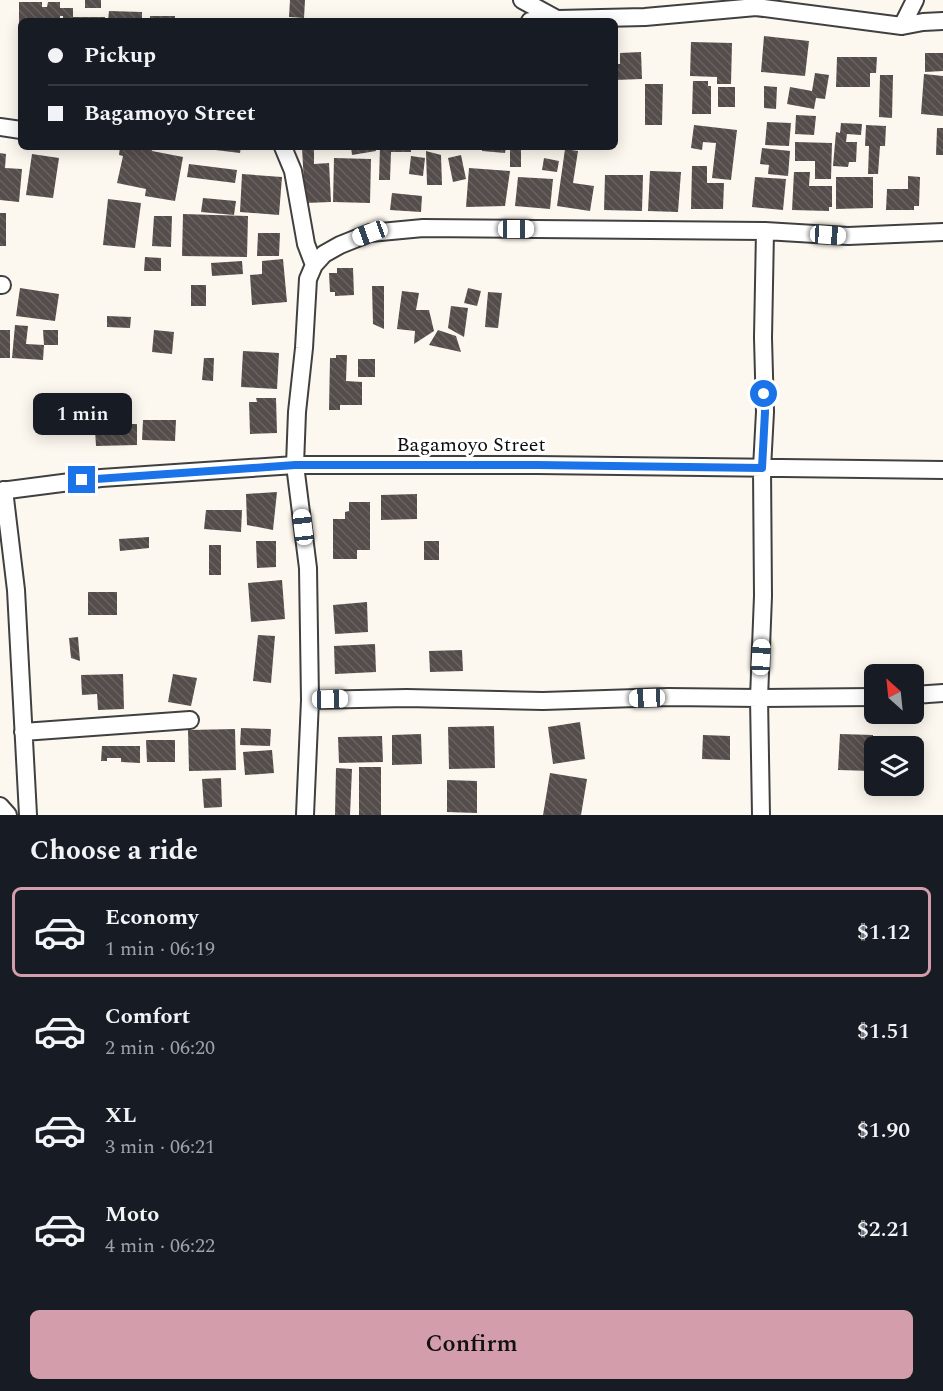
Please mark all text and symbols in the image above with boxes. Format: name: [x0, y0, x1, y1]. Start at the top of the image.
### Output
text: Pickup: [84, 39, 156, 72]
text: Bagamoyo Street: [84, 97, 256, 130]
car: [350, 218, 390, 248]
car: [498, 220, 534, 238]
car: [809, 225, 847, 245]
route start: [750, 380, 777, 407]
callout: 1 min: [32, 393, 132, 435]
text: 1 min: [57, 399, 108, 429]
street label: Bagamoyo Street: [396, 430, 546, 460]
route end: [68, 466, 95, 493]
car: [292, 508, 314, 546]
car: [751, 639, 771, 675]
north arrow: [864, 664, 924, 724]
map controls: [864, 664, 924, 796]
car: [629, 688, 665, 708]
car: [312, 690, 348, 708]
button: layers: [864, 736, 924, 796]
text: Choose a ride: [30, 830, 198, 872]
text: Economy: [105, 901, 198, 934]
icon: car: [33, 905, 87, 959]
text: $1.12: [857, 916, 910, 949]
text: 1 min · 06:19: [105, 934, 215, 964]
text: Comfort: [105, 1000, 190, 1033]
icon: car: [33, 1004, 87, 1058]
text: $1.51: [857, 1015, 910, 1048]
text: 2 min · 06:20: [105, 1033, 215, 1063]
text: XL: [105, 1099, 136, 1132]
icon: car: [33, 1103, 87, 1157]
text: $1.90: [857, 1114, 910, 1147]
text: 3 min · 06:21: [105, 1132, 215, 1162]
text: Moto: [105, 1198, 159, 1231]
icon: car: [33, 1202, 87, 1256]
text: $2.21: [857, 1213, 910, 1246]
text: 4 min · 06:22: [105, 1231, 215, 1261]
button: Confirm: [30, 1310, 913, 1379]

